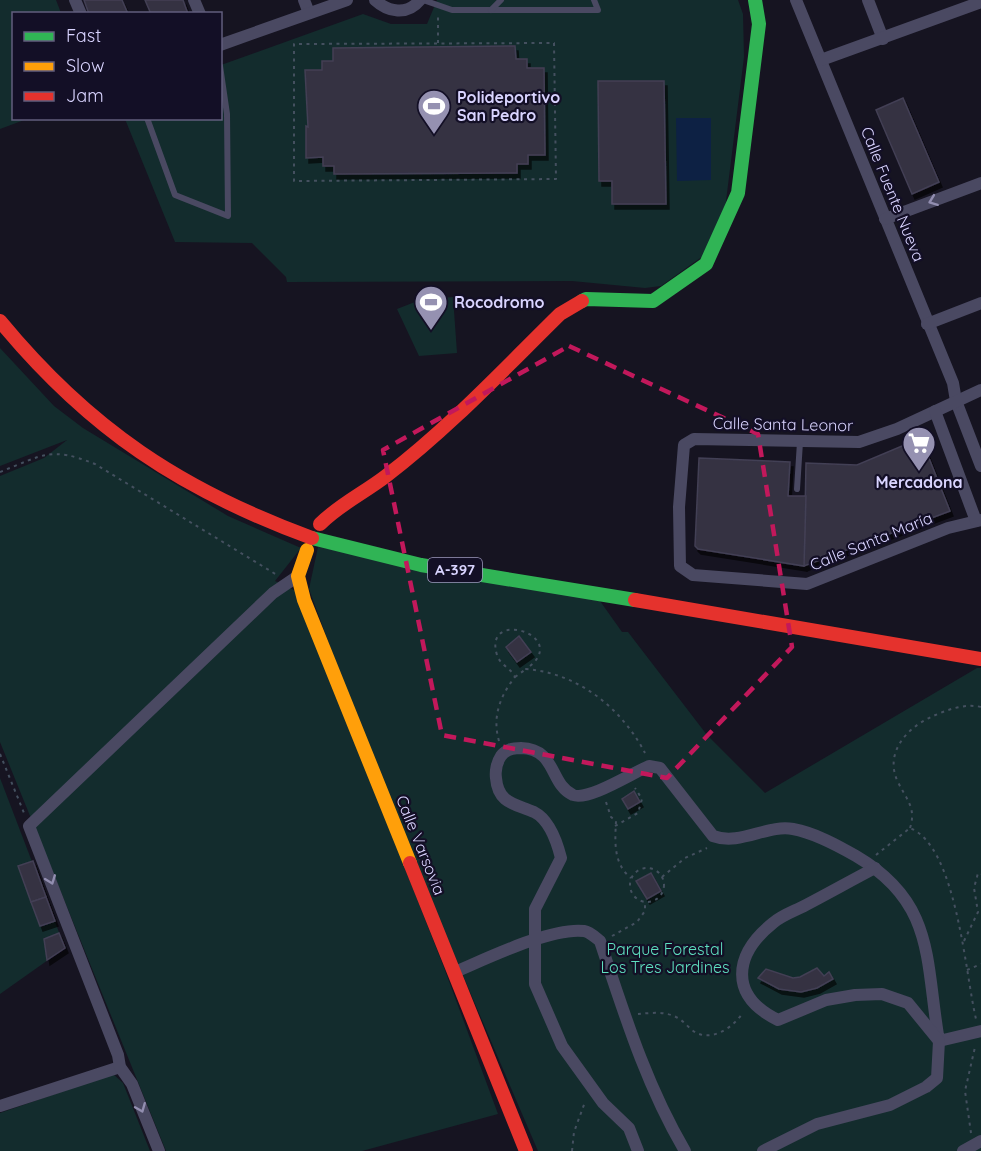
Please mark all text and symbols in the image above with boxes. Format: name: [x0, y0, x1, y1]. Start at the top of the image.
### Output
legend: [12, 12, 222, 120]
text: Fast: [66, 24, 101, 47]
text: Slow: [66, 54, 104, 77]
text: Jam: [66, 84, 104, 107]
place label: Polideportivo San Pedro: [457, 87, 560, 125]
sports icon: Polideportivo San Pedro: [416, 88, 452, 135]
street label: Calle Fuente Nueva: [857, 124, 929, 264]
one-way arrow: [928, 194, 939, 206]
sports icon: Rocodromo: [413, 284, 449, 331]
place label: Rocodromo: [454, 292, 545, 312]
street label: Calle Santa Leonor: [713, 413, 853, 435]
supermarket icon: Mercadona: [901, 425, 937, 472]
place label: Mercadona: [875, 472, 963, 492]
street label: Calle Santa María: [807, 507, 935, 575]
road number: A-397: [428, 558, 482, 582]
street label: Calle Varsovia: [392, 792, 450, 898]
one-way arrow: [43, 875, 56, 885]
park label: Parque Forestal Los Tres Jardines: [600, 939, 730, 977]
one-way arrow: [134, 1102, 147, 1112]

